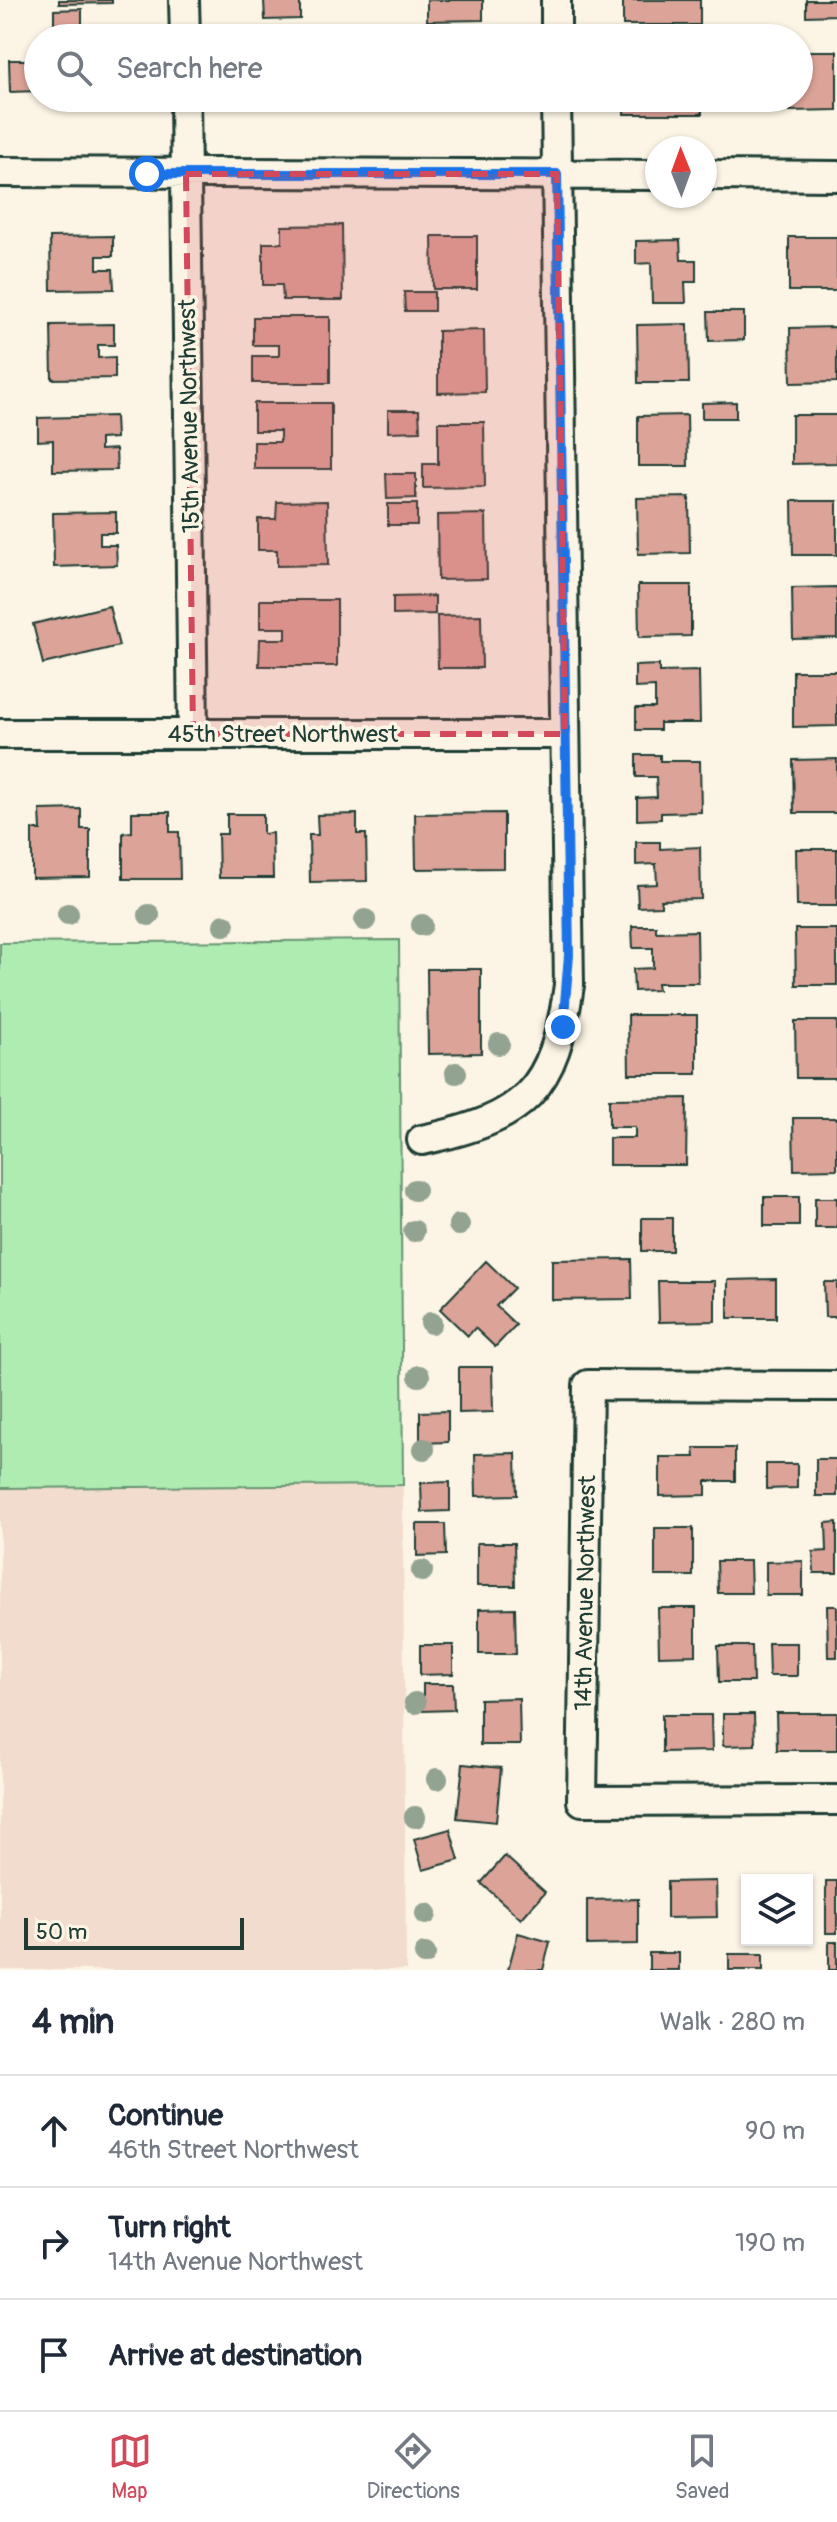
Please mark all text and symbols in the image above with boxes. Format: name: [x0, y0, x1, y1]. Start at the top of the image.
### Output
search box: [24, 24, 813, 112]
icon: search: [52, 46, 96, 90]
text: Search here: [116, 50, 263, 87]
north arrow: [645, 136, 717, 208]
route start: [129, 156, 165, 192]
street label: 15th Avenue Northwest: [173, 298, 206, 534]
street label: 45th Street Northwest: [168, 720, 399, 749]
route end: [545, 1009, 581, 1045]
street label: 14th Avenue Northwest: [569, 1475, 602, 1711]
map controls: [741, 1874, 813, 1946]
button: layers: [741, 1874, 813, 1946]
scale bar: [24, 1914, 244, 1950]
text: 50 m: [36, 1918, 87, 1946]
text: 4 min: [32, 2001, 114, 2044]
text: Walk · 280 m: [660, 2006, 805, 2038]
text: Continue: [108, 2097, 223, 2134]
icon: ahead: [32, 2109, 76, 2153]
text: 90 m: [745, 2115, 805, 2147]
text: 46th Street Northwest: [108, 2134, 359, 2166]
text: Turn right: [108, 2209, 231, 2246]
icon: right: [32, 2221, 76, 2265]
text: 190 m: [735, 2227, 805, 2259]
text: 14th Avenue Northwest: [108, 2246, 363, 2278]
icon: arrive: [32, 2333, 76, 2377]
text: Arrive at destination: [108, 2337, 362, 2374]
tab: Map: [108, 2429, 152, 2505]
tab: Directions: [367, 2429, 460, 2505]
tab: Saved: [675, 2429, 729, 2505]

